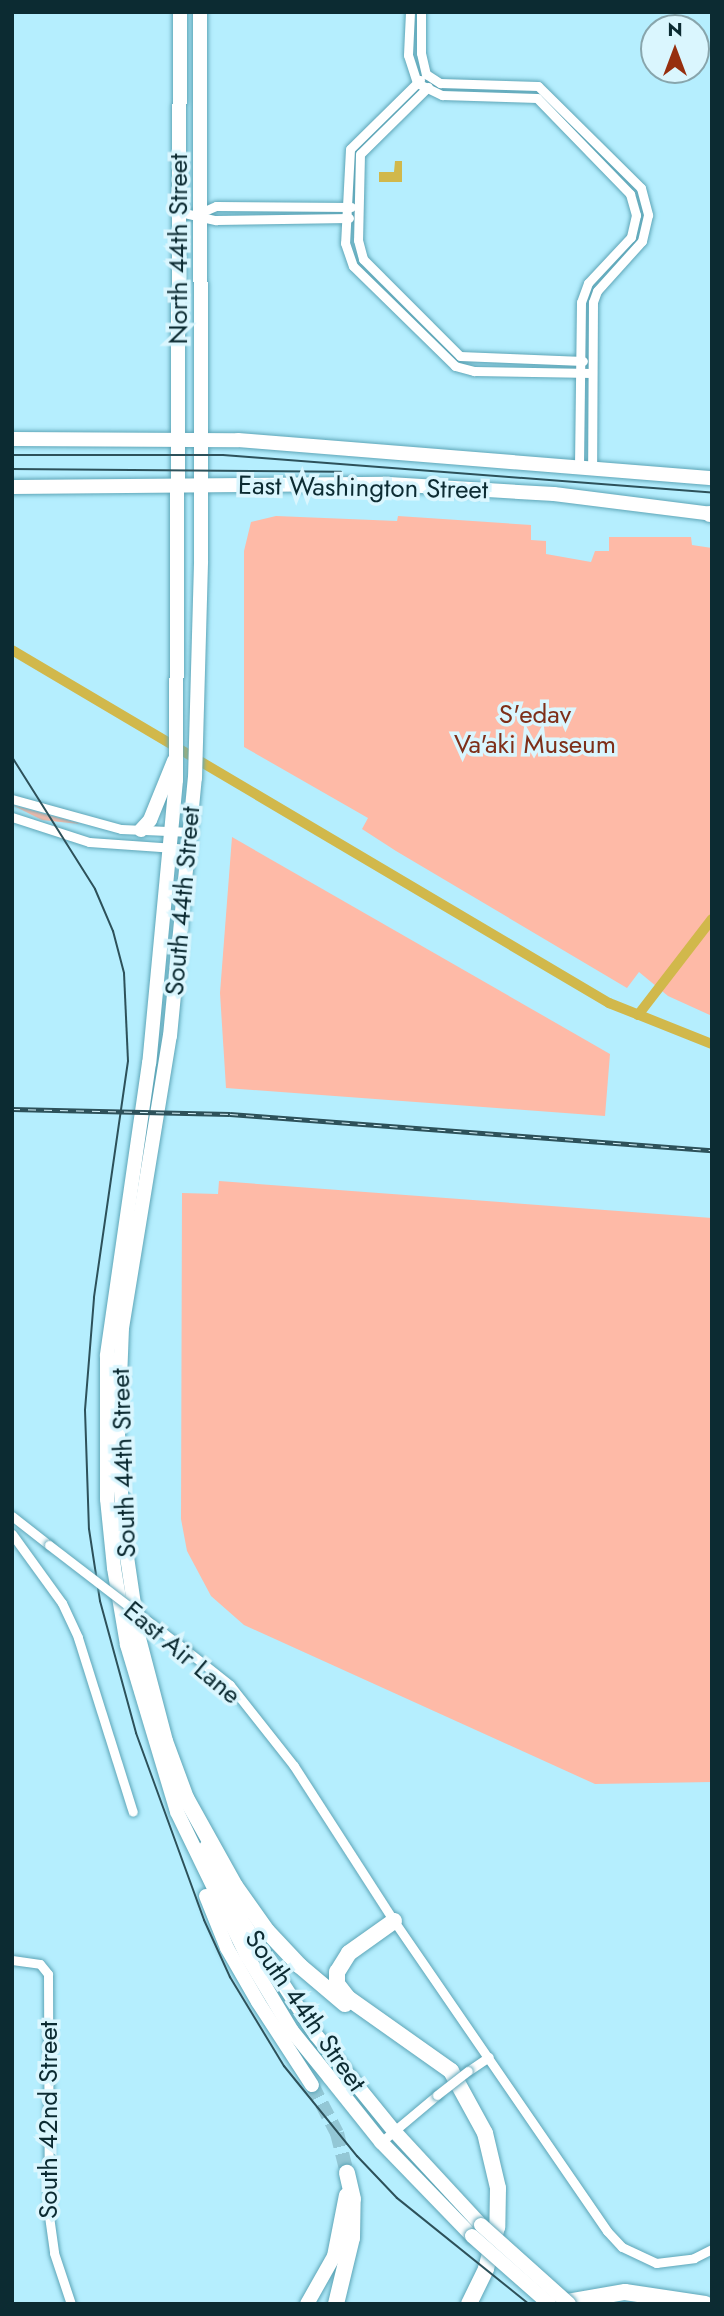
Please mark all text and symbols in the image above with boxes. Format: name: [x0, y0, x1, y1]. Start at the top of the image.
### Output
north arrow: [640, 14, 710, 84]
text: N: [667, 16, 683, 43]
street label: North 44th Street: [163, 154, 195, 344]
street label: East Washington Street: [238, 470, 488, 506]
park label: S'edav Va'aki Museum: [454, 699, 616, 760]
street label: South 44th Street: [159, 805, 207, 997]
street label: South 44th Street: [105, 1368, 143, 1558]
street label: East Air Lane: [117, 1595, 247, 1711]
street label: South 44th Street: [238, 1924, 372, 2098]
street label: South 42nd Street: [33, 2021, 65, 2219]

